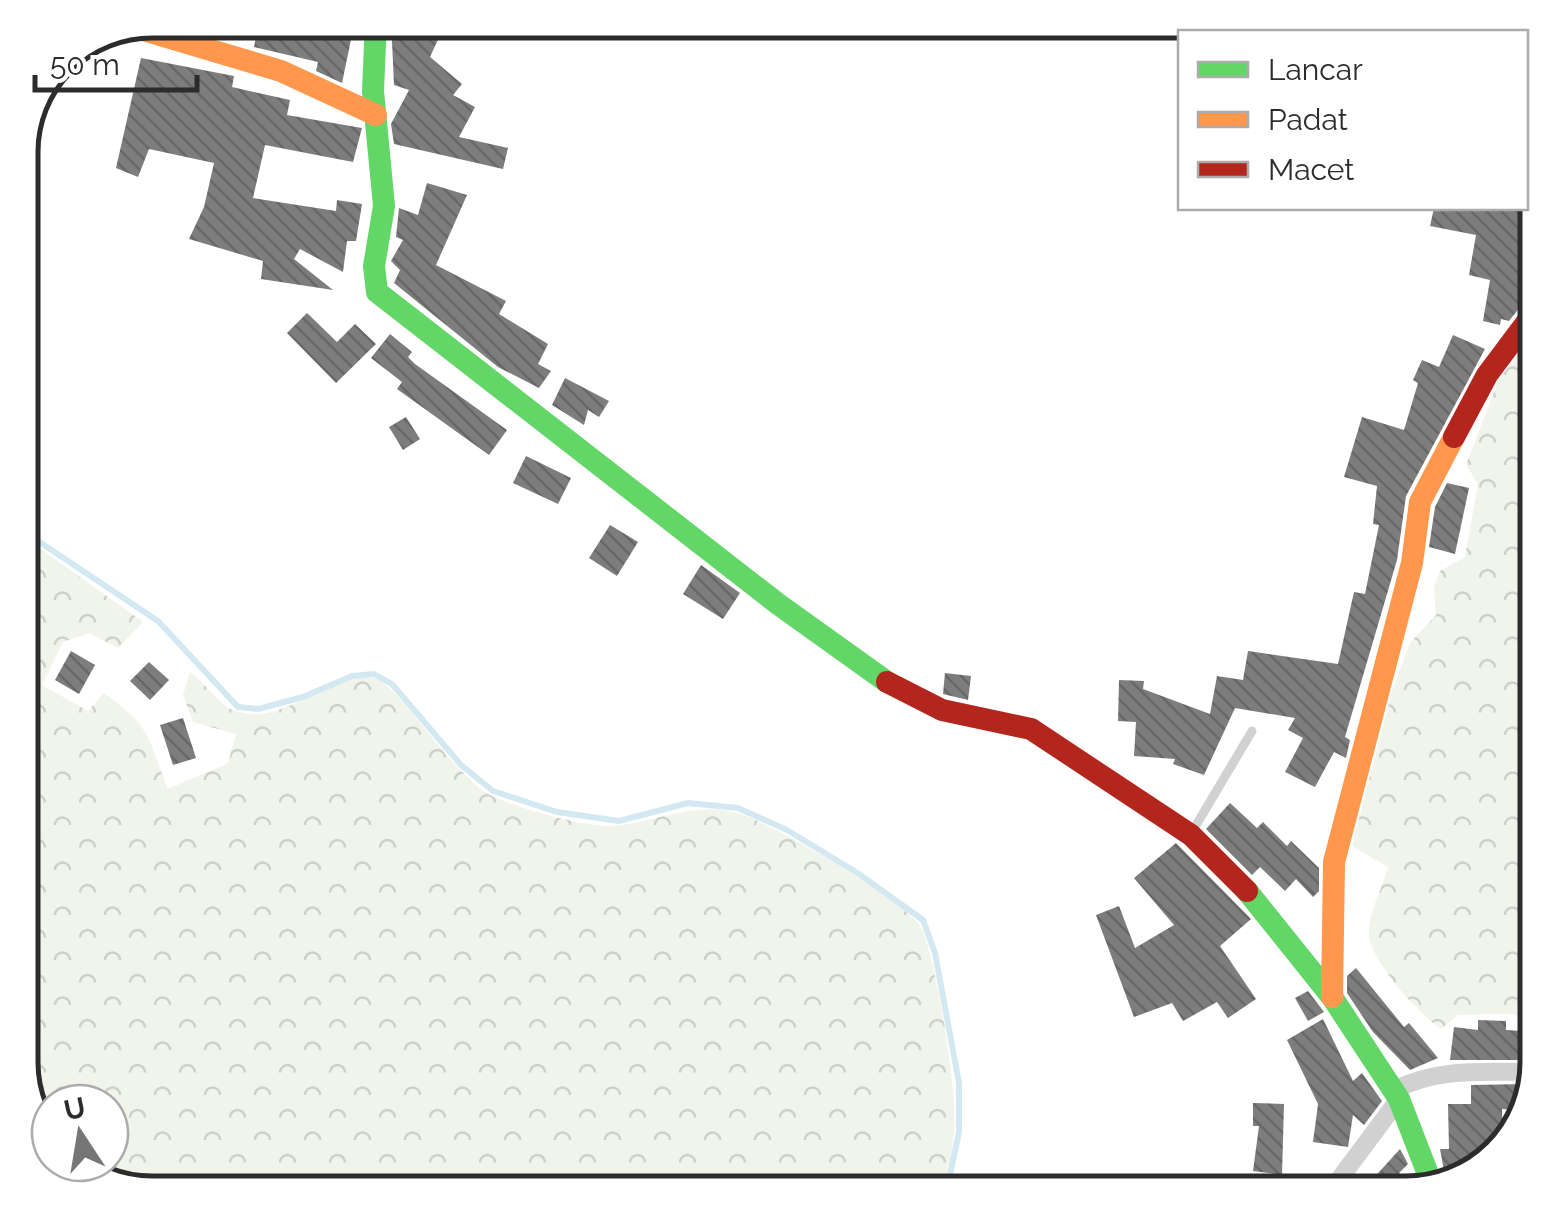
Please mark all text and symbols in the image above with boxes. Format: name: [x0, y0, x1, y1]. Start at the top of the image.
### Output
scale bar: [35, 30, 198, 92]
legend: [1178, 30, 1528, 210]
text: 50 m: [50, 47, 120, 82]
text: Lancar: [1268, 52, 1363, 87]
text: Padat: [1268, 102, 1348, 137]
text: Macet: [1268, 152, 1354, 187]
north arrow: [30, 1083, 130, 1183]
text: U: [61, 1091, 89, 1127]

